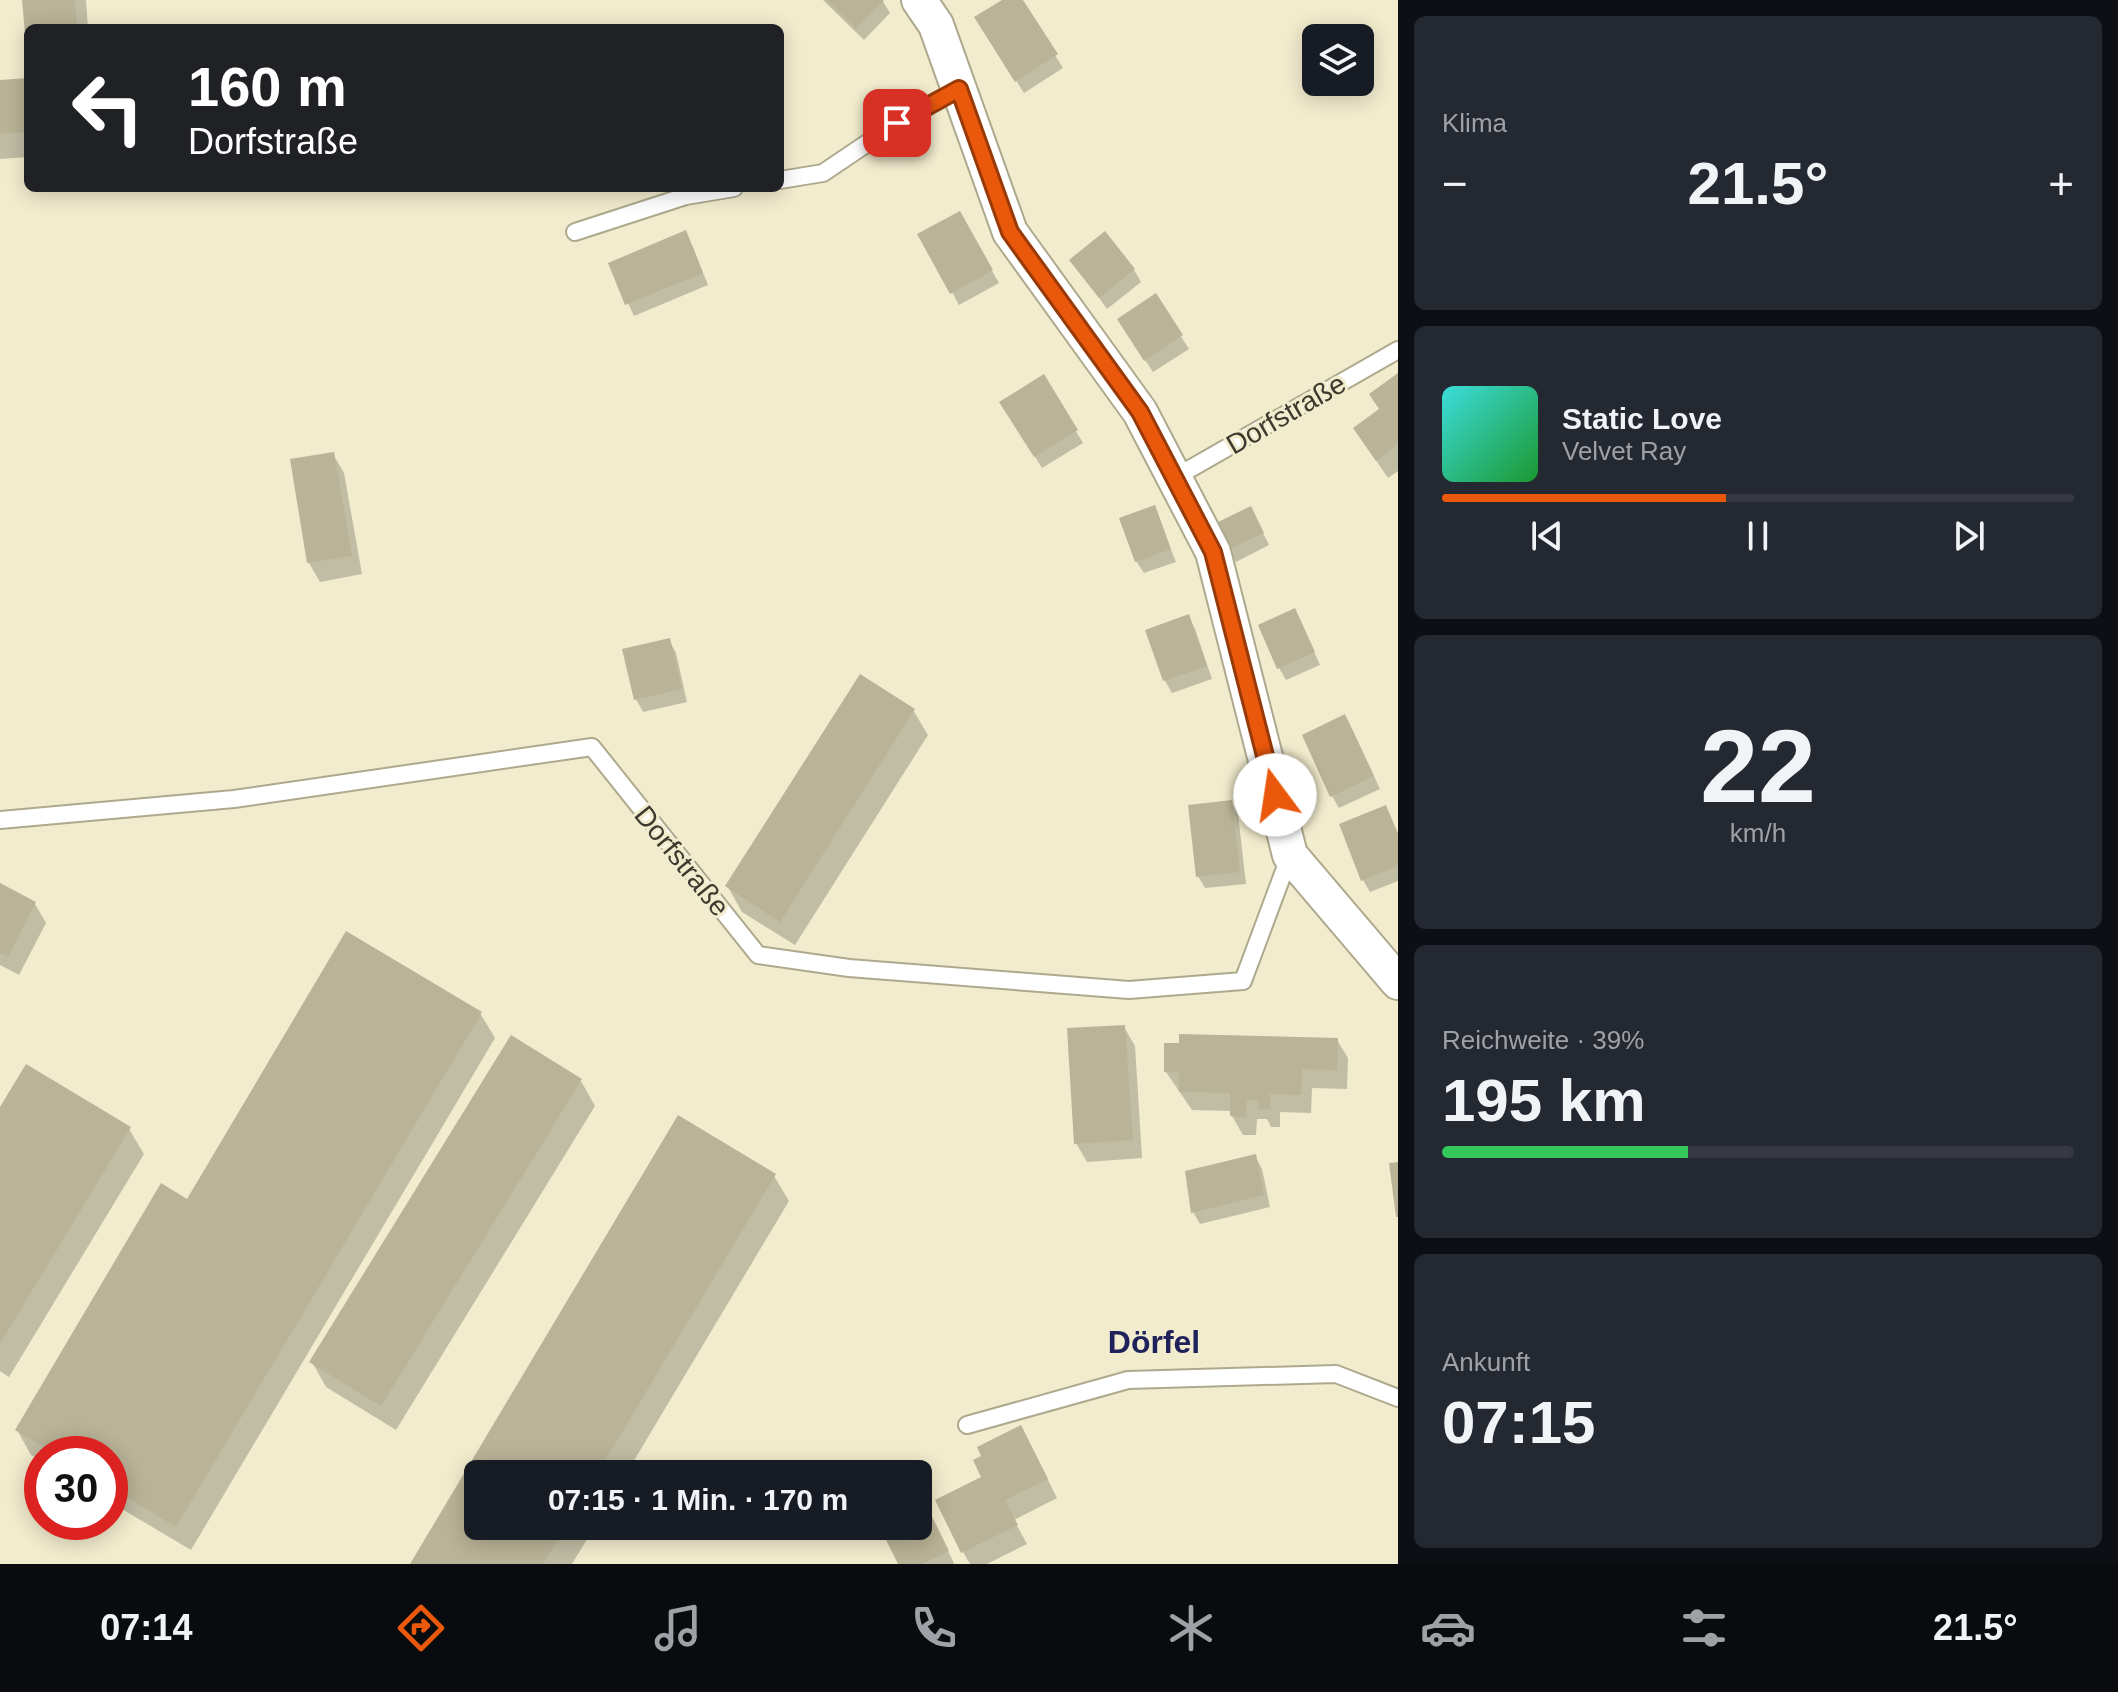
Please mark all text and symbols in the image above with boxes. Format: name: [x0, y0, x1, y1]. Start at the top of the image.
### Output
map controls: [1302, 24, 1374, 96]
button: layers: [1302, 24, 1374, 96]
text: 160 m: [188, 55, 347, 118]
icon: left: [56, 56, 160, 160]
pin: [863, 89, 931, 157]
icon: arrive: [875, 101, 919, 145]
text: Klima: [1442, 108, 1507, 138]
text: Dorfstraße: [188, 121, 358, 162]
text: 21.5°: [1688, 150, 1828, 217]
text: −: [1442, 159, 1468, 208]
text: +: [2048, 159, 2074, 208]
street label: Dorfstraße: [1221, 368, 1351, 460]
text: Static Love: [1562, 402, 1722, 435]
text: Velvet Ray: [1562, 436, 1686, 466]
icon: previous: [1525, 514, 1569, 558]
icon: pause: [1736, 514, 1780, 558]
icon: next: [1947, 514, 1991, 558]
text: 22: [1700, 708, 1816, 824]
position arrow: [1233, 753, 1317, 837]
street label: Dorfstraße: [628, 800, 736, 922]
text: km/h: [1730, 818, 1786, 848]
text: Reichweite · 39%: [1442, 1025, 1644, 1055]
text: 195 km: [1442, 1067, 1646, 1134]
district label: Dörfel: [1108, 1324, 1200, 1360]
text: Ankunft: [1442, 1347, 1530, 1377]
text: 07:15: [1442, 1389, 1595, 1456]
speed limit sign: 30: [24, 1436, 128, 1540]
text: 07:15 · 1 Min. · 170 m: [548, 1483, 848, 1516]
icon: directions: [393, 1600, 449, 1656]
icon: music: [650, 1600, 706, 1656]
icon: phone: [906, 1600, 962, 1656]
icon: climate: [1163, 1600, 1219, 1656]
icon: car: [1420, 1600, 1476, 1656]
icon: filters: [1676, 1600, 1732, 1656]
text: 07:14: [100, 1607, 192, 1648]
text: 21.5°: [1933, 1607, 2018, 1648]

